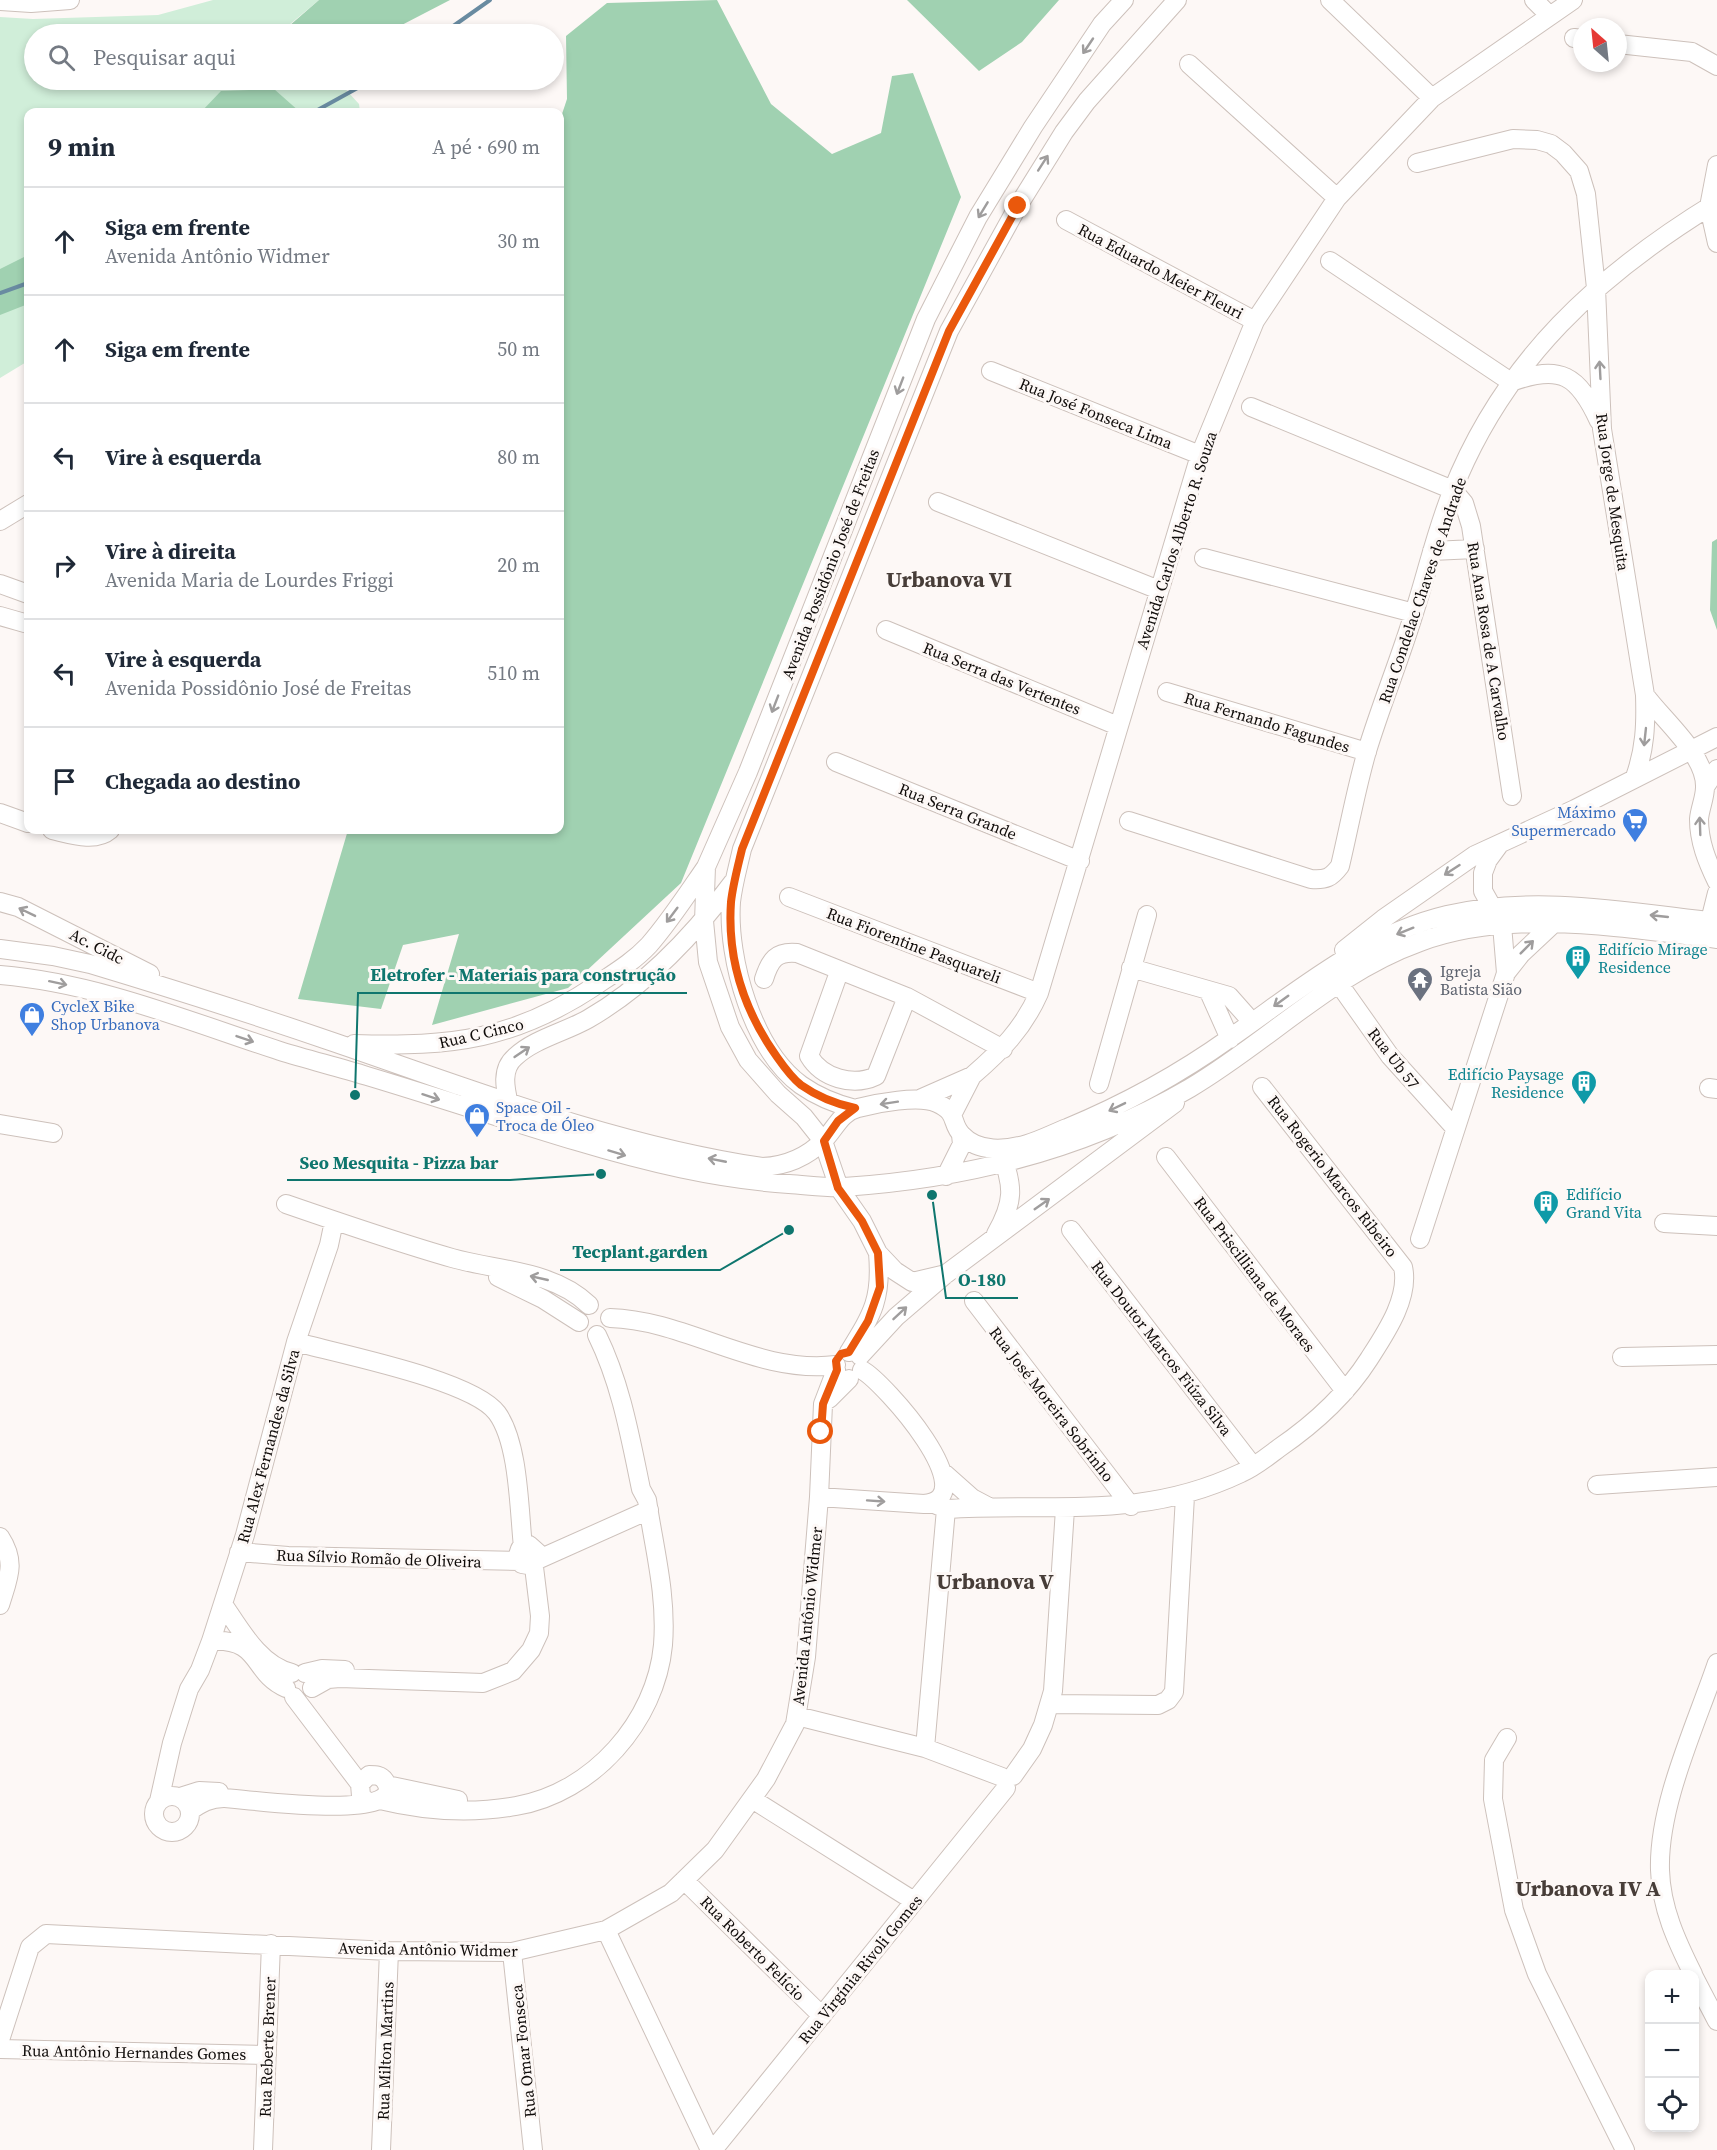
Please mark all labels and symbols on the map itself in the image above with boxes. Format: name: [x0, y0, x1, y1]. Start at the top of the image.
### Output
north arrow: [1573, 18, 1627, 72]
one-way arrow: [1082, 37, 1094, 53]
one-way arrow: [1038, 155, 1050, 172]
route end: [1004, 192, 1030, 218]
one-way arrow: [976, 201, 988, 218]
street label: Rua Eduardo Meier Fleuri: [1074, 218, 1248, 324]
one-way arrow: [1594, 361, 1605, 381]
street label: Rua José Fonseca Lima: [1016, 372, 1177, 454]
one-way arrow: [894, 376, 905, 395]
street label: Rua Jorge de Mesquita: [1591, 412, 1635, 573]
street label: Avenida Carlos Alberto R. Souza: [1130, 427, 1222, 652]
street label: Avenida Possidônio José de Freitas: [776, 446, 884, 682]
street label: Rua Condelac Chaves de Andrade: [1373, 474, 1471, 706]
street label: Rua Ana Rosa de A Carvalho: [1462, 540, 1516, 742]
district label: Urbanova VI: [886, 564, 1012, 594]
street label: Rua Serra das Vertentes: [920, 636, 1084, 720]
street label: Rua Fernando Fagundes: [1181, 686, 1353, 758]
one-way arrow: [769, 694, 780, 713]
one-way arrow: [1639, 726, 1650, 746]
street label: Rua Serra Grande: [896, 777, 1020, 845]
place label: Máximo Supermercado: [1512, 801, 1616, 841]
supermarket icon: Máximo Supermercado: [1620, 806, 1650, 844]
one-way arrow: [1695, 817, 1706, 837]
one-way arrow: [1444, 864, 1461, 876]
street label: Rua Fiorentine Pasquareli: [824, 902, 1005, 988]
one-way arrow: [19, 905, 37, 917]
one-way arrow: [666, 906, 679, 922]
one-way arrow: [1649, 910, 1669, 921]
street label: Ac. Cidc: [66, 923, 128, 969]
one-way arrow: [1396, 926, 1415, 937]
place label: Edifício Mirage Residence: [1598, 938, 1708, 978]
one-way arrow: [1520, 940, 1535, 955]
building icon: Edifício Mirage Residence: [1563, 943, 1593, 981]
callout: Eletrofer - Materiais para construção: [358, 957, 687, 993]
place label: Igreja Batista Sião: [1440, 960, 1522, 1000]
text: Eletrofer - Materiais para construção: [370, 962, 676, 987]
temple icon: Igreja Batista Sião: [1405, 965, 1435, 1003]
one-way arrow: [48, 978, 67, 989]
place label: CycleX Bike Shop Urbanova: [51, 995, 161, 1035]
one-way arrow: [1273, 995, 1289, 1008]
shop icon: CycleX Bike Shop Urbanova: [17, 1000, 47, 1038]
street label: Rua C Cinco: [436, 1013, 526, 1053]
street label: Rua Ub 57: [1363, 1023, 1425, 1093]
one-way arrow: [235, 1034, 254, 1045]
one-way arrow: [513, 1046, 530, 1059]
place label: Edifício Paysage Residence: [1448, 1063, 1564, 1103]
building icon: Edifício Paysage Residence: [1569, 1068, 1599, 1106]
street label: Rua Rogerio Marcos Ribeiro: [1263, 1091, 1403, 1262]
one-way arrow: [421, 1092, 440, 1103]
place label: Space Oil - Troca de Óleo: [496, 1096, 594, 1136]
one-way arrow: [880, 1098, 900, 1109]
shop icon: Space Oil - Troca de Óleo: [462, 1101, 492, 1139]
one-way arrow: [1109, 1101, 1127, 1113]
callout: Seo Mesquita - Pizza bar: [287, 1144, 510, 1180]
one-way arrow: [607, 1148, 626, 1160]
text: Seo Mesquita - Pizza bar: [300, 1150, 499, 1175]
one-way arrow: [707, 1154, 727, 1165]
place label: Edifício Grand Vita: [1566, 1183, 1643, 1223]
building icon: Edifício Grand Vita: [1531, 1188, 1561, 1226]
street label: Rua Priscilliana de Moraes: [1189, 1192, 1321, 1356]
one-way arrow: [1033, 1198, 1049, 1210]
callout: Tecplant.garden: [560, 1234, 720, 1270]
text: Tecplant.garden: [572, 1239, 708, 1264]
street label: Rua Doutor Marcos Fiúza Silva: [1086, 1256, 1238, 1441]
callout: O-180: [946, 1262, 1018, 1298]
text: O-180: [958, 1267, 1006, 1292]
one-way arrow: [529, 1272, 548, 1284]
one-way arrow: [892, 1306, 907, 1321]
street label: Rua José Moreira Sobrinho: [984, 1322, 1120, 1486]
street label: Rua Alex Fernandes da Silva: [231, 1346, 305, 1546]
route start: [807, 1418, 833, 1444]
one-way arrow: [865, 1495, 885, 1506]
street label: Avenida Antônio Widmer: [787, 1525, 827, 1707]
street label: Rua Sílvio Romão de Oliveira: [276, 1543, 483, 1573]
district label: Urbanova V: [936, 1566, 1054, 1596]
district label: Urbanova IV A: [1515, 1873, 1661, 1903]
street label: Rua Virgínia Rivoli Gomes: [793, 1890, 927, 2048]
street label: Rua Roberto Felício: [696, 1891, 810, 2005]
street label: Avenida Antônio Widmer: [338, 1936, 518, 1962]
street label: Rua Reberte Brener: [254, 1976, 280, 2118]
street label: Rua Milton Martins: [372, 1981, 398, 2121]
street label: Rua Omar Fonseca: [505, 1982, 541, 2119]
street label: Rua Antônio Hernandes Gomes: [22, 2039, 246, 2065]

